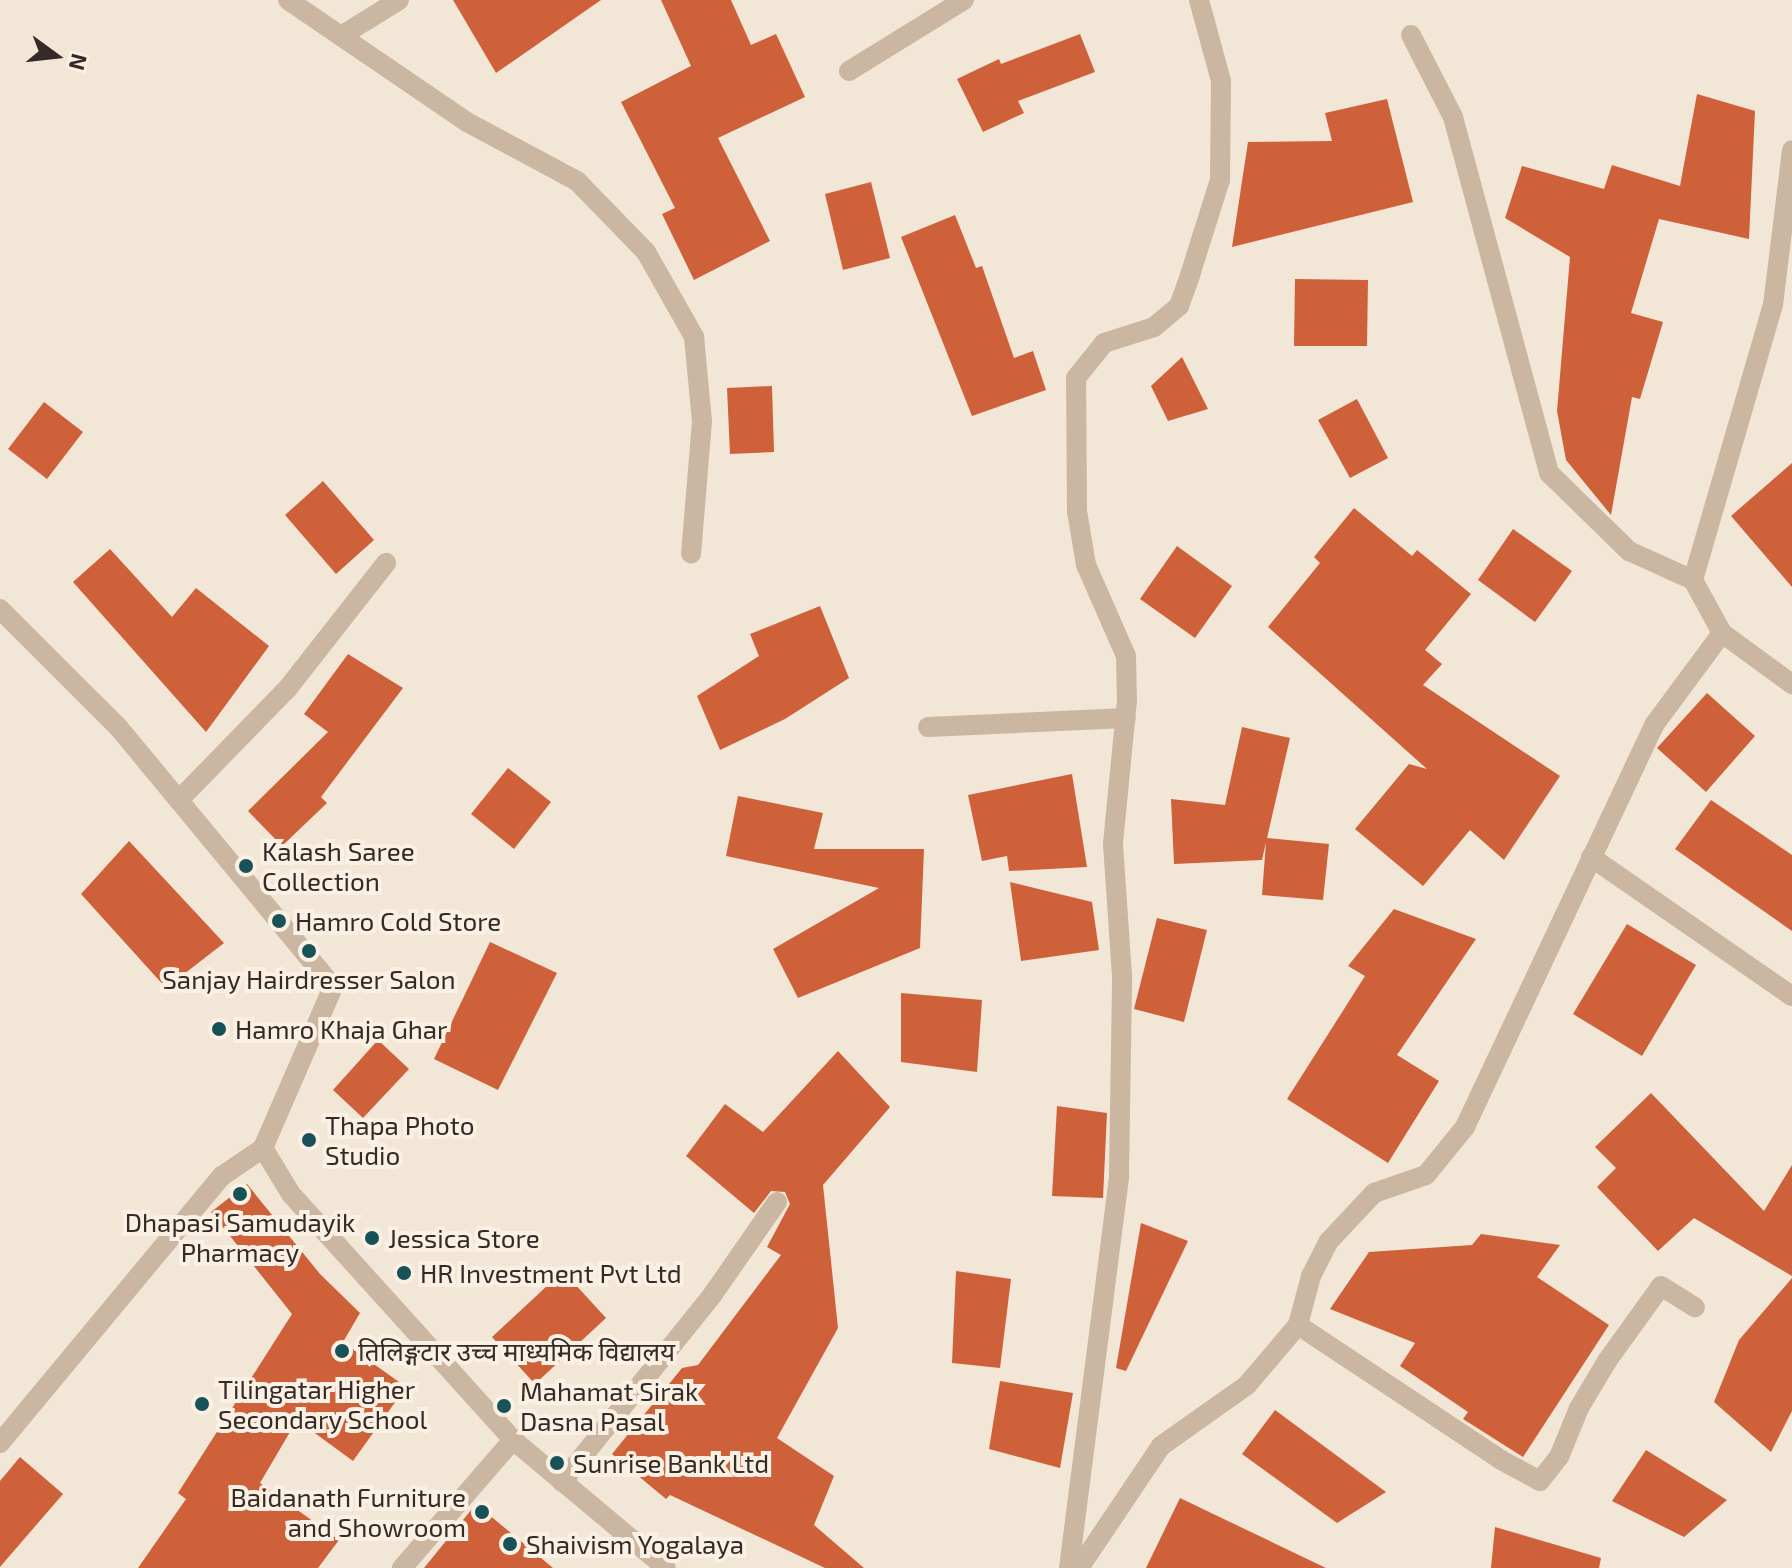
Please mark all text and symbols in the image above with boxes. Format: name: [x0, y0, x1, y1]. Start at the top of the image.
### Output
north arrow: [16, 16, 96, 96]
text: N: [65, 51, 94, 73]
place label: Kalash Saree Collection: [262, 835, 415, 896]
marker: Kalash Saree Collection: [237, 857, 255, 875]
place label: Hamro Cold Store: [295, 905, 501, 937]
marker: Hamro Cold Store: [270, 912, 288, 930]
marker: Sanjay Hairdresser Salon: [300, 942, 318, 960]
place label: Sanjay Hairdresser Salon: [162, 963, 456, 995]
place label: Hamro Khaja Ghar: [235, 1013, 448, 1045]
marker: Hamro Khaja Ghar: [210, 1020, 228, 1038]
place label: Thapa Photo Studio: [325, 1109, 474, 1170]
marker: Thapa Photo Studio: [300, 1131, 318, 1149]
marker: Dhapasi Samudayik Pharmacy: [231, 1185, 249, 1203]
place label: Dhapasi Samudayik Pharmacy: [125, 1206, 355, 1268]
place label: Jessica Store: [388, 1222, 540, 1254]
marker: Jessica Store: [363, 1229, 381, 1247]
place label: HR Investment Pvt Ltd: [420, 1257, 682, 1289]
marker: HR Investment Pvt Ltd: [395, 1264, 413, 1282]
place label: तिलिङ्गटार उच्च माध्यमिक विद्यालय: [358, 1335, 675, 1367]
marker: तिलिङ्गटार उच्च माध्यमिक विद्यालय: [333, 1342, 351, 1360]
place label: Tilingatar Higher Secondary School: [218, 1373, 428, 1434]
place label: Mahamat Sirak Dasna Pasal: [520, 1375, 698, 1436]
marker: Tilingatar Higher Secondary School: [193, 1395, 211, 1413]
marker: Mahamat Sirak Dasna Pasal: [495, 1397, 513, 1415]
place label: Sunrise Bank Ltd: [573, 1447, 769, 1479]
marker: Sunrise Bank Ltd: [548, 1454, 566, 1472]
place label: Baidanath Furniture and Showroom: [231, 1481, 466, 1542]
marker: Baidanath Furniture and Showroom: [473, 1503, 491, 1521]
place label: Shaivism Yogalaya: [526, 1528, 745, 1560]
marker: Shaivism Yogalaya: [501, 1535, 519, 1553]

